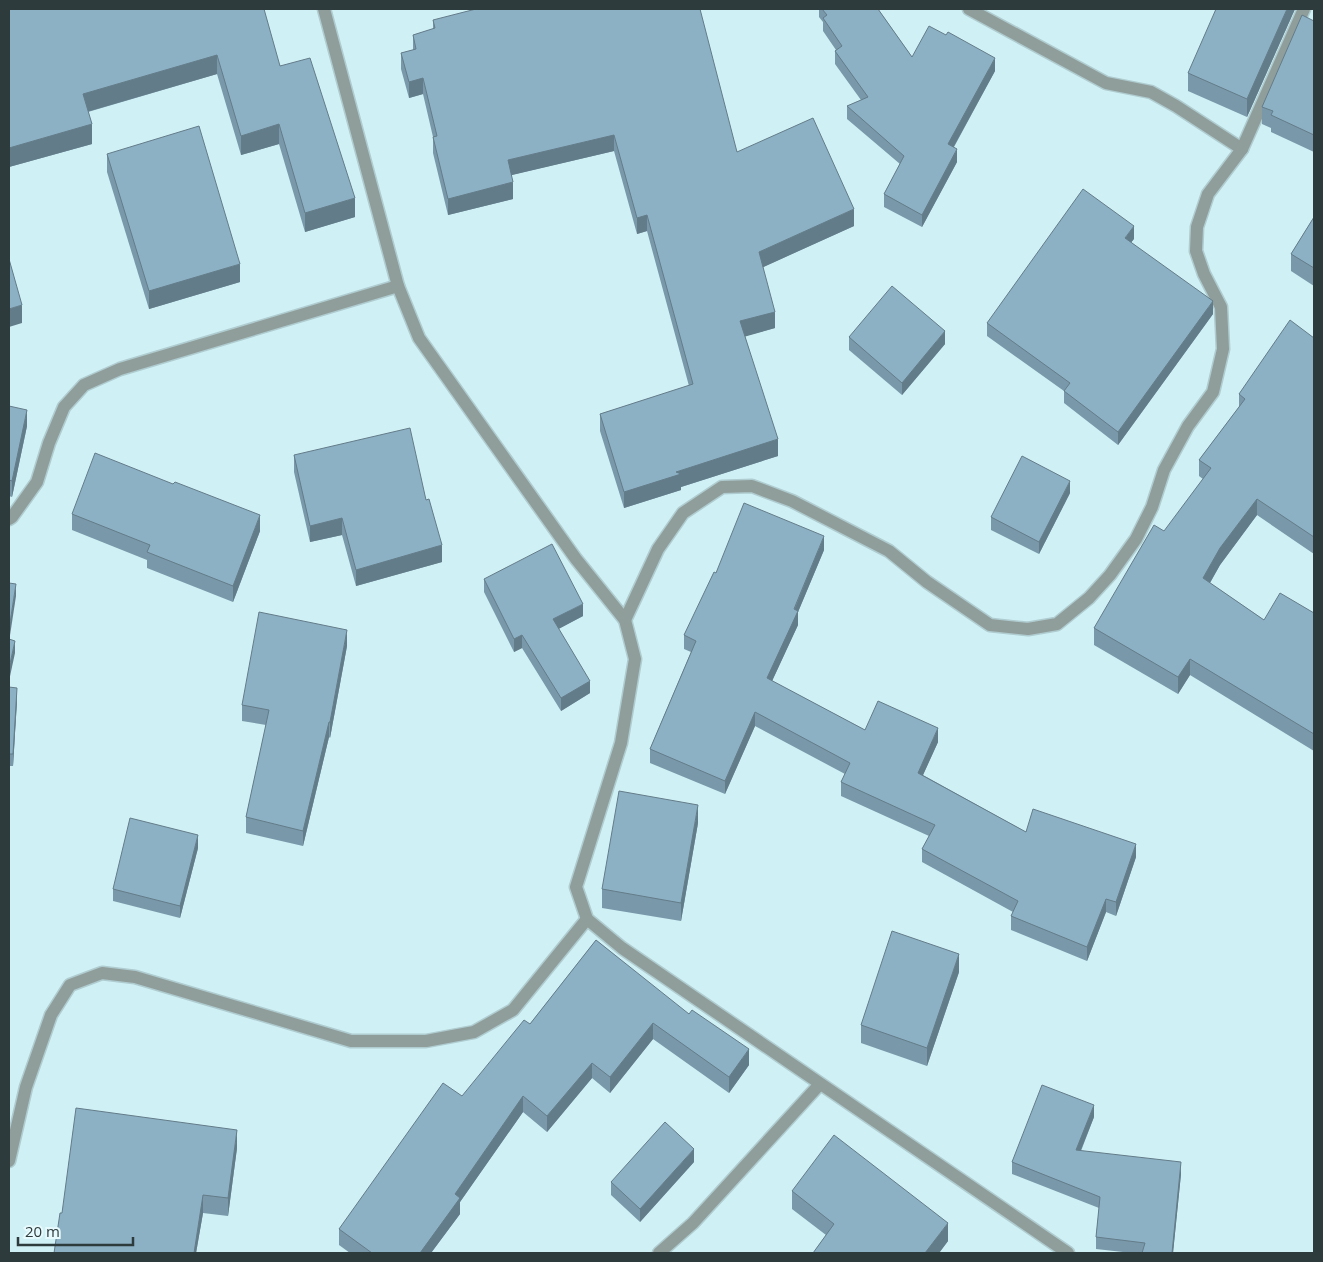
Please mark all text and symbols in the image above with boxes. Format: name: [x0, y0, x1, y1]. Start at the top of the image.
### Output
scale bar: [18, 1214, 132, 1246]
text: 20 m: [25, 1221, 60, 1241]

